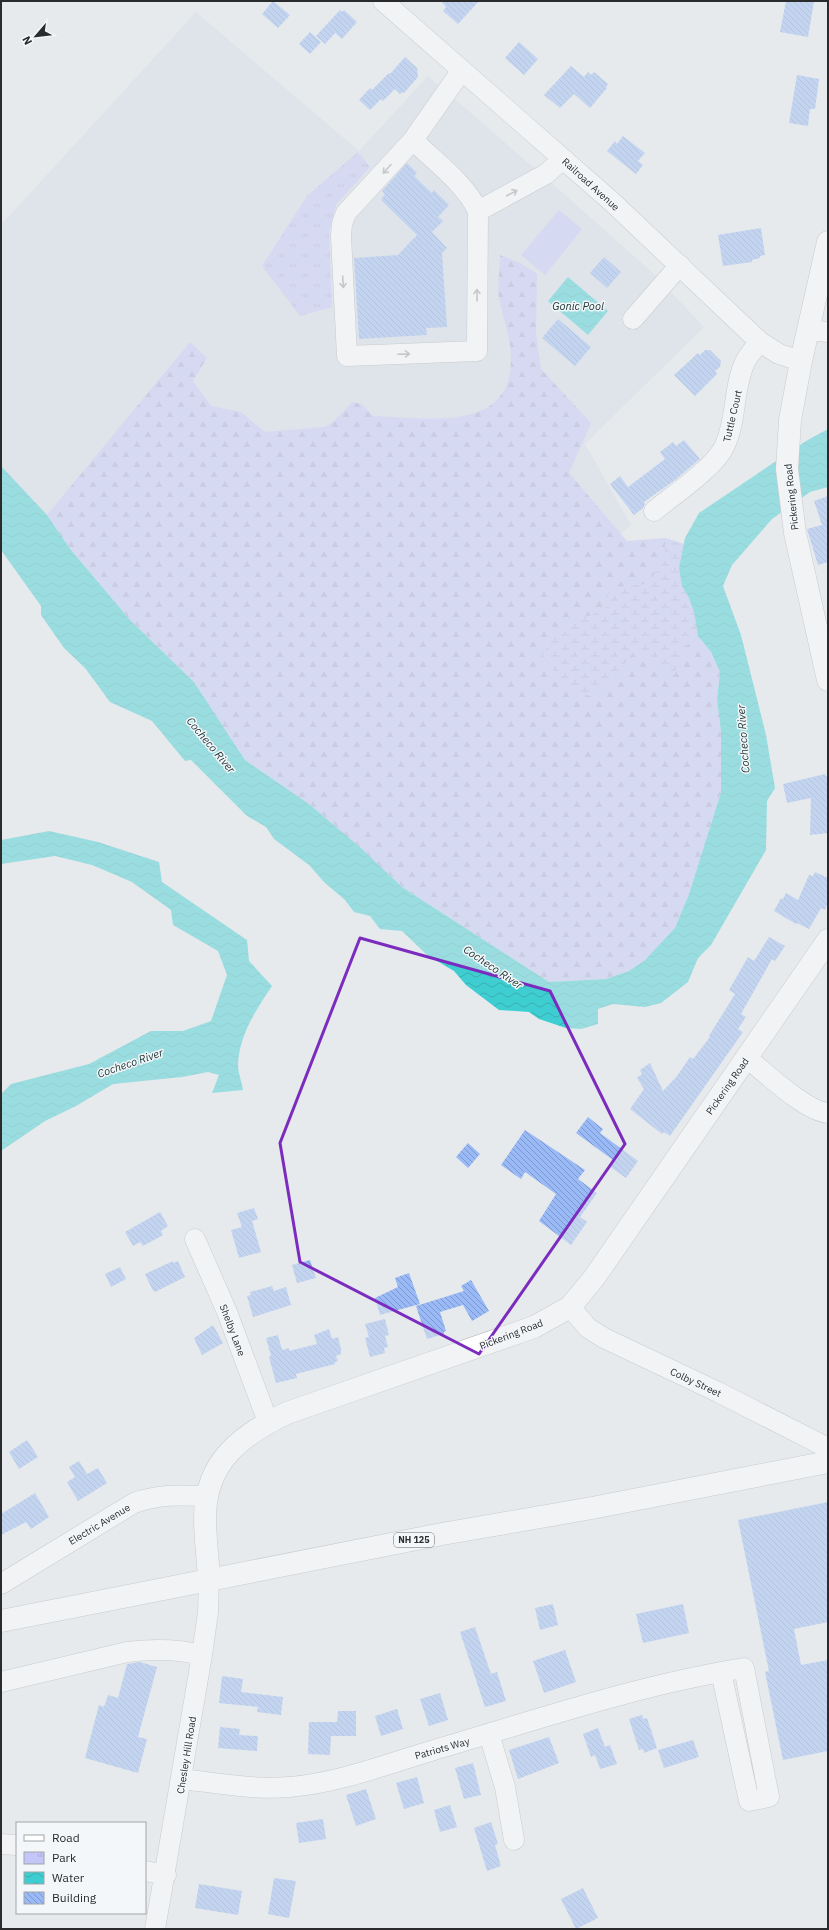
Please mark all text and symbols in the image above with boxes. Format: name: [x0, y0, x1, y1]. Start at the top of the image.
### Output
north arrow: [16, 16, 56, 56]
text: N: [19, 34, 35, 47]
street label: Railroad Avenue: [559, 155, 623, 214]
one-way arrow: [382, 164, 392, 174]
one-way arrow: [506, 189, 518, 196]
one-way arrow: [340, 275, 347, 288]
one-way arrow: [474, 289, 481, 302]
water label: Gonic Pool: [552, 299, 604, 313]
one-way arrow: [397, 350, 410, 358]
street label: Tuttle Court: [720, 388, 745, 443]
street label: Pickering Road: [782, 463, 801, 531]
water label: Cocheco River: [734, 703, 752, 774]
water label: Cocheco River: [184, 714, 239, 776]
water label: Cocheco River: [461, 942, 526, 993]
water label: Cocheco River: [95, 1045, 166, 1081]
street label: Pickering Road: [703, 1055, 752, 1117]
street label: Shelby Lane: [217, 1302, 249, 1358]
street label: Pickering Road: [478, 1316, 545, 1352]
street label: Colby Street: [668, 1365, 724, 1400]
street label: Electric Avenue: [66, 1501, 133, 1548]
road number: NH 125: [394, 1533, 434, 1547]
street label: Chesley Hill Road: [174, 1716, 199, 1795]
street label: Patriots Way: [413, 1734, 471, 1763]
legend: [16, 1822, 146, 1914]
text: Road: [52, 1830, 80, 1845]
text: Park: [52, 1850, 77, 1865]
text: Water: [52, 1870, 85, 1885]
text: Building: [52, 1890, 97, 1905]

